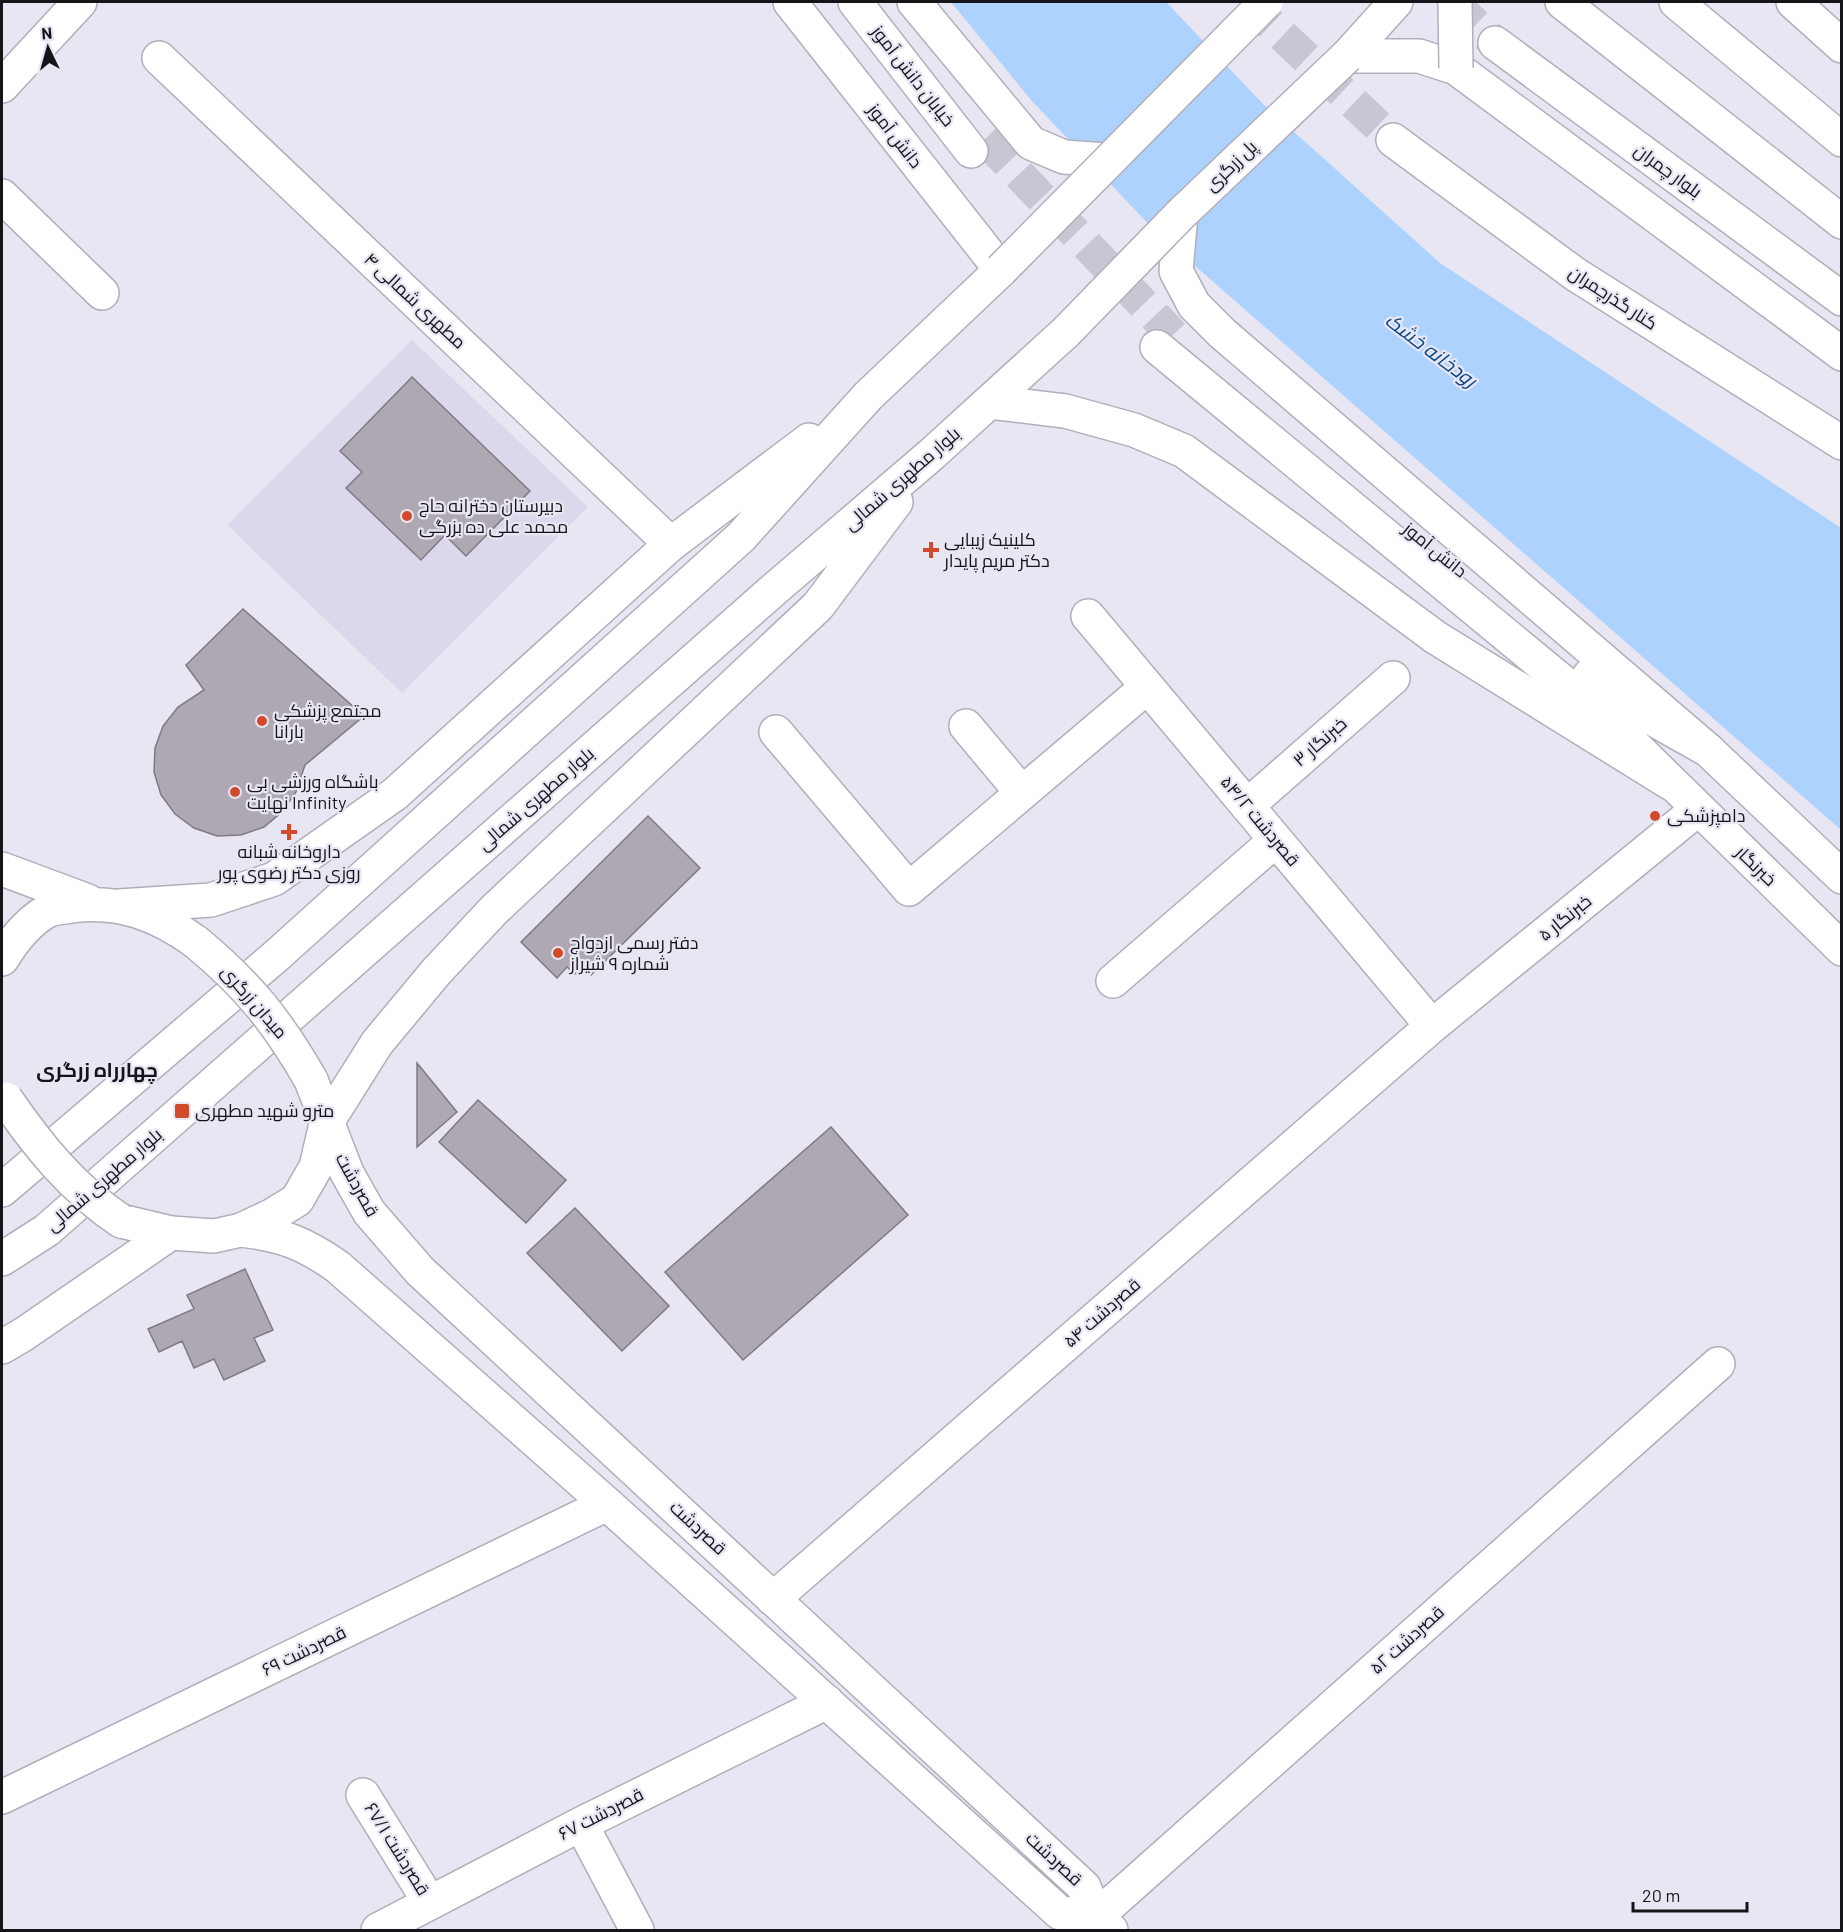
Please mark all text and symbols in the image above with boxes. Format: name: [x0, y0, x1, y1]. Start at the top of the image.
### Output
north arrow: [18, 18, 78, 78]
street label: خیابان دانش آموز: [866, 20, 960, 131]
text: N: [41, 23, 53, 42]
street label: دانش آموز: [862, 98, 928, 173]
street label: پل زرگری: [1200, 135, 1263, 197]
street label: بلوار چمران: [1629, 138, 1707, 204]
street label: ۴ مطهری شمالی: [360, 248, 471, 354]
street label: کنار گذرچمران: [1564, 260, 1662, 336]
water label: رودخانه خشک: [1381, 307, 1483, 393]
street label: بلوار مطهرى شمالى: [839, 422, 965, 535]
place label: دبیرستان دخترانه حاج محمد علی ده بزرگی: [419, 494, 568, 538]
marker: دبیرستان دخترانه حاج محمد علی ده بزرگی: [400, 509, 414, 523]
street label: دانش آموز: [1398, 516, 1472, 582]
place label: کلینیک زیبایی دکتر مریم پایدار: [943, 528, 1050, 573]
marker: کلینیک زیبایی دکتر مریم پایدار: [922, 541, 940, 559]
place label: مجتمع پزشکی بارانا: [274, 699, 382, 743]
street label: ۳ خبرنگار: [1288, 712, 1351, 771]
marker: مجتمع پزشکی بارانا: [255, 714, 269, 728]
street label: بلوار مطهرى شمالى: [473, 742, 599, 855]
place label: باشگاه ورزشی بی نهایت Infinity: [247, 770, 379, 814]
street label: ۵۴/۲ قصردشت: [1216, 771, 1305, 871]
marker: باشگاه ورزشی بی نهایت Infinity: [228, 785, 242, 799]
place label: دامپزشکی: [1667, 804, 1745, 828]
marker: دامپزشکی: [1648, 809, 1662, 823]
marker: داروخانه شبانه روزی دکتر رضوی پور: [282, 825, 296, 839]
place label: داروخانه شبانه روزی دکتر رضوی پور: [217, 840, 360, 885]
street label: خبرنگار: [1730, 840, 1782, 891]
street label: ۵ خبرنگار: [1533, 889, 1596, 946]
place label: دفتر رسمی ازدواج شماره ۹ شیراز: [569, 931, 699, 975]
marker: دفتر رسمی ازدواج شماره ۹ شیراز: [551, 946, 565, 960]
street label: میدان زرگری: [216, 960, 293, 1043]
district label: چهارراه زرگری: [36, 1057, 158, 1084]
place label: مترو شهید مطهری: [195, 1099, 334, 1122]
marker: مترو شهید مطهری: [173, 1102, 191, 1120]
street label: بلوار مطهرى شمالى: [41, 1123, 167, 1236]
street label: قصردشت: [331, 1149, 384, 1221]
street label: ۵۴ قصردشت: [1058, 1273, 1145, 1352]
street label: قصردشت: [665, 1496, 732, 1560]
street label: ۵۲ قصردشت: [1365, 1600, 1449, 1679]
street label: ۶۹ قصردشت: [258, 1620, 350, 1681]
street label: ۶۷ قصردشت: [554, 1782, 647, 1845]
street label: ۶۷/۱ قصردشت: [360, 1798, 435, 1900]
street label: قصردشت: [1021, 1827, 1088, 1891]
scale bar: [1633, 1875, 1747, 1913]
text: 20 m: [1642, 1884, 1680, 1906]

